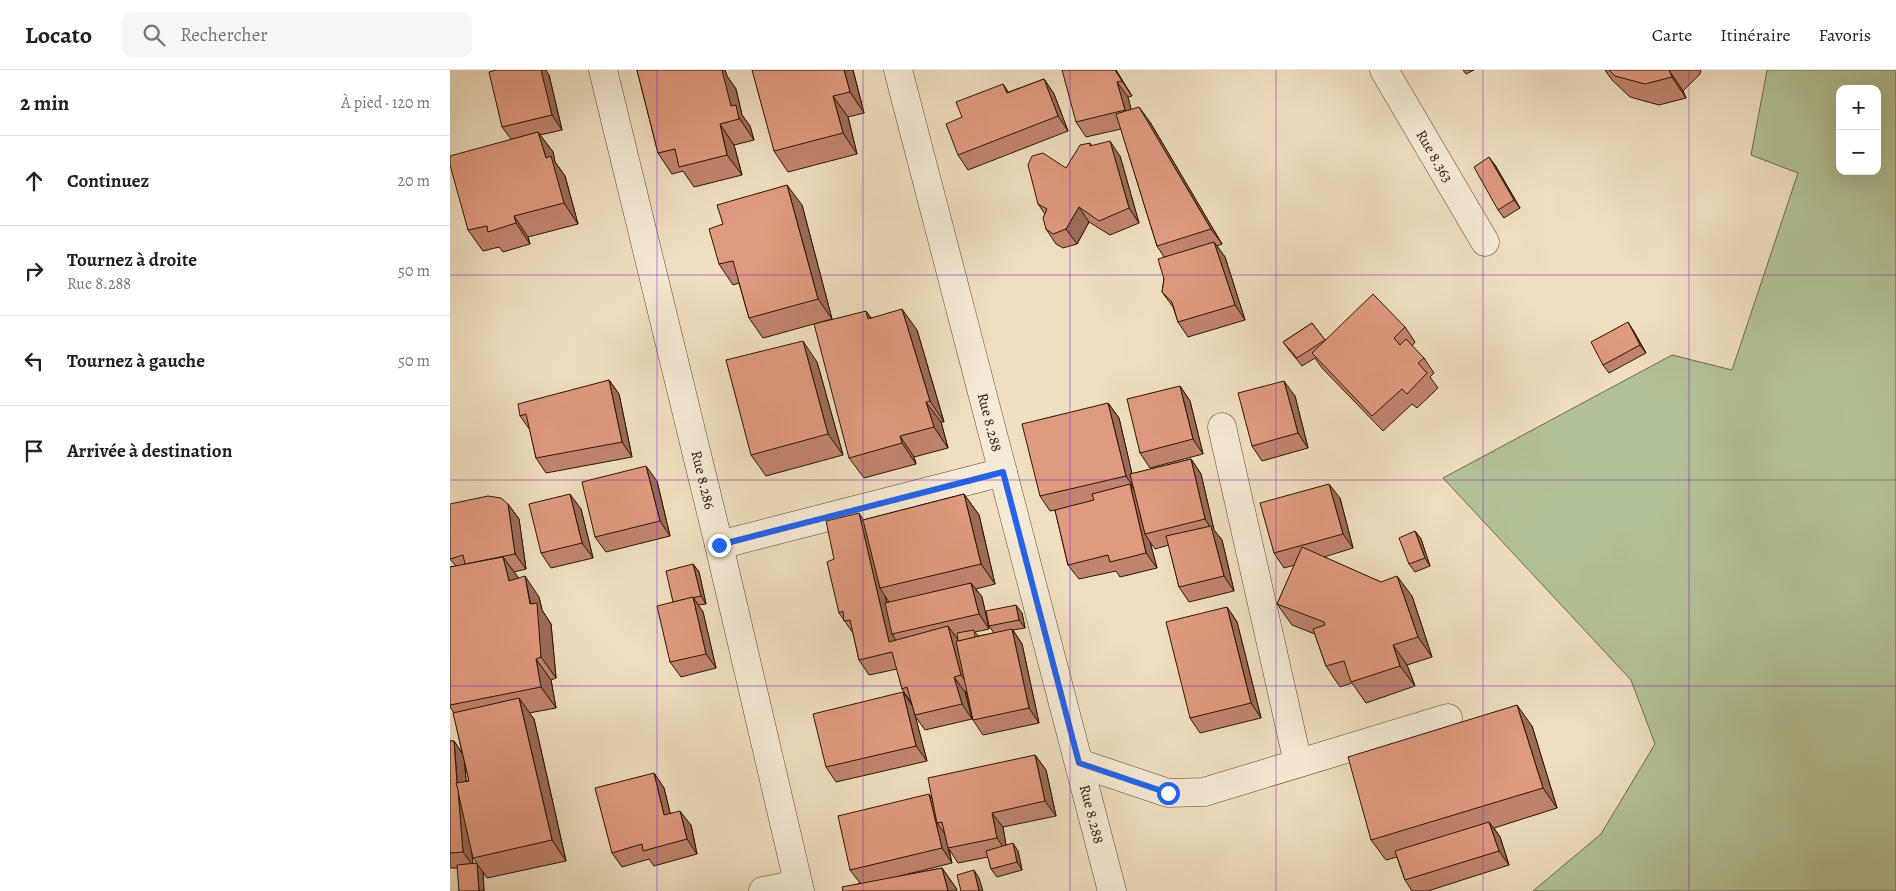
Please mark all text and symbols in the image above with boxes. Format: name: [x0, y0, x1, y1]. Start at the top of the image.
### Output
search box: [122, 12, 472, 57]
text: Locato: [25, 19, 92, 51]
icon: search: [140, 21, 168, 49]
text: Rechercher: [180, 22, 268, 48]
text: Carte: [1652, 23, 1692, 47]
text: Itinéraire: [1720, 23, 1791, 47]
text: Favoris: [1819, 23, 1871, 47]
map controls: [1836, 85, 1881, 175]
button: +: [1836, 85, 1881, 130]
text: 2 min: [20, 89, 69, 117]
text: À pied · 120 m: [341, 92, 430, 114]
street label: Rue 8.363: [1411, 126, 1458, 186]
button: −: [1836, 130, 1881, 175]
icon: ahead: [20, 167, 48, 195]
text: Continuez: [67, 168, 149, 194]
text: 20 m: [397, 170, 430, 192]
text: Tournez à droite: [67, 247, 197, 273]
icon: right: [20, 257, 48, 285]
text: 50 m: [398, 260, 430, 282]
text: Rue 8.288: [67, 273, 131, 295]
icon: left: [20, 347, 48, 375]
text: Tournez à gauche: [67, 348, 205, 374]
text: 50 m: [398, 350, 430, 372]
street label: Rue 8.288: [973, 391, 1007, 454]
icon: arrive: [20, 437, 48, 465]
text: Arrivée à destination: [67, 438, 232, 464]
street label: Rue 8.286: [686, 449, 720, 511]
route end: [708, 534, 731, 557]
route start: [1157, 782, 1180, 805]
street label: Rue 8.288: [1075, 783, 1109, 846]

